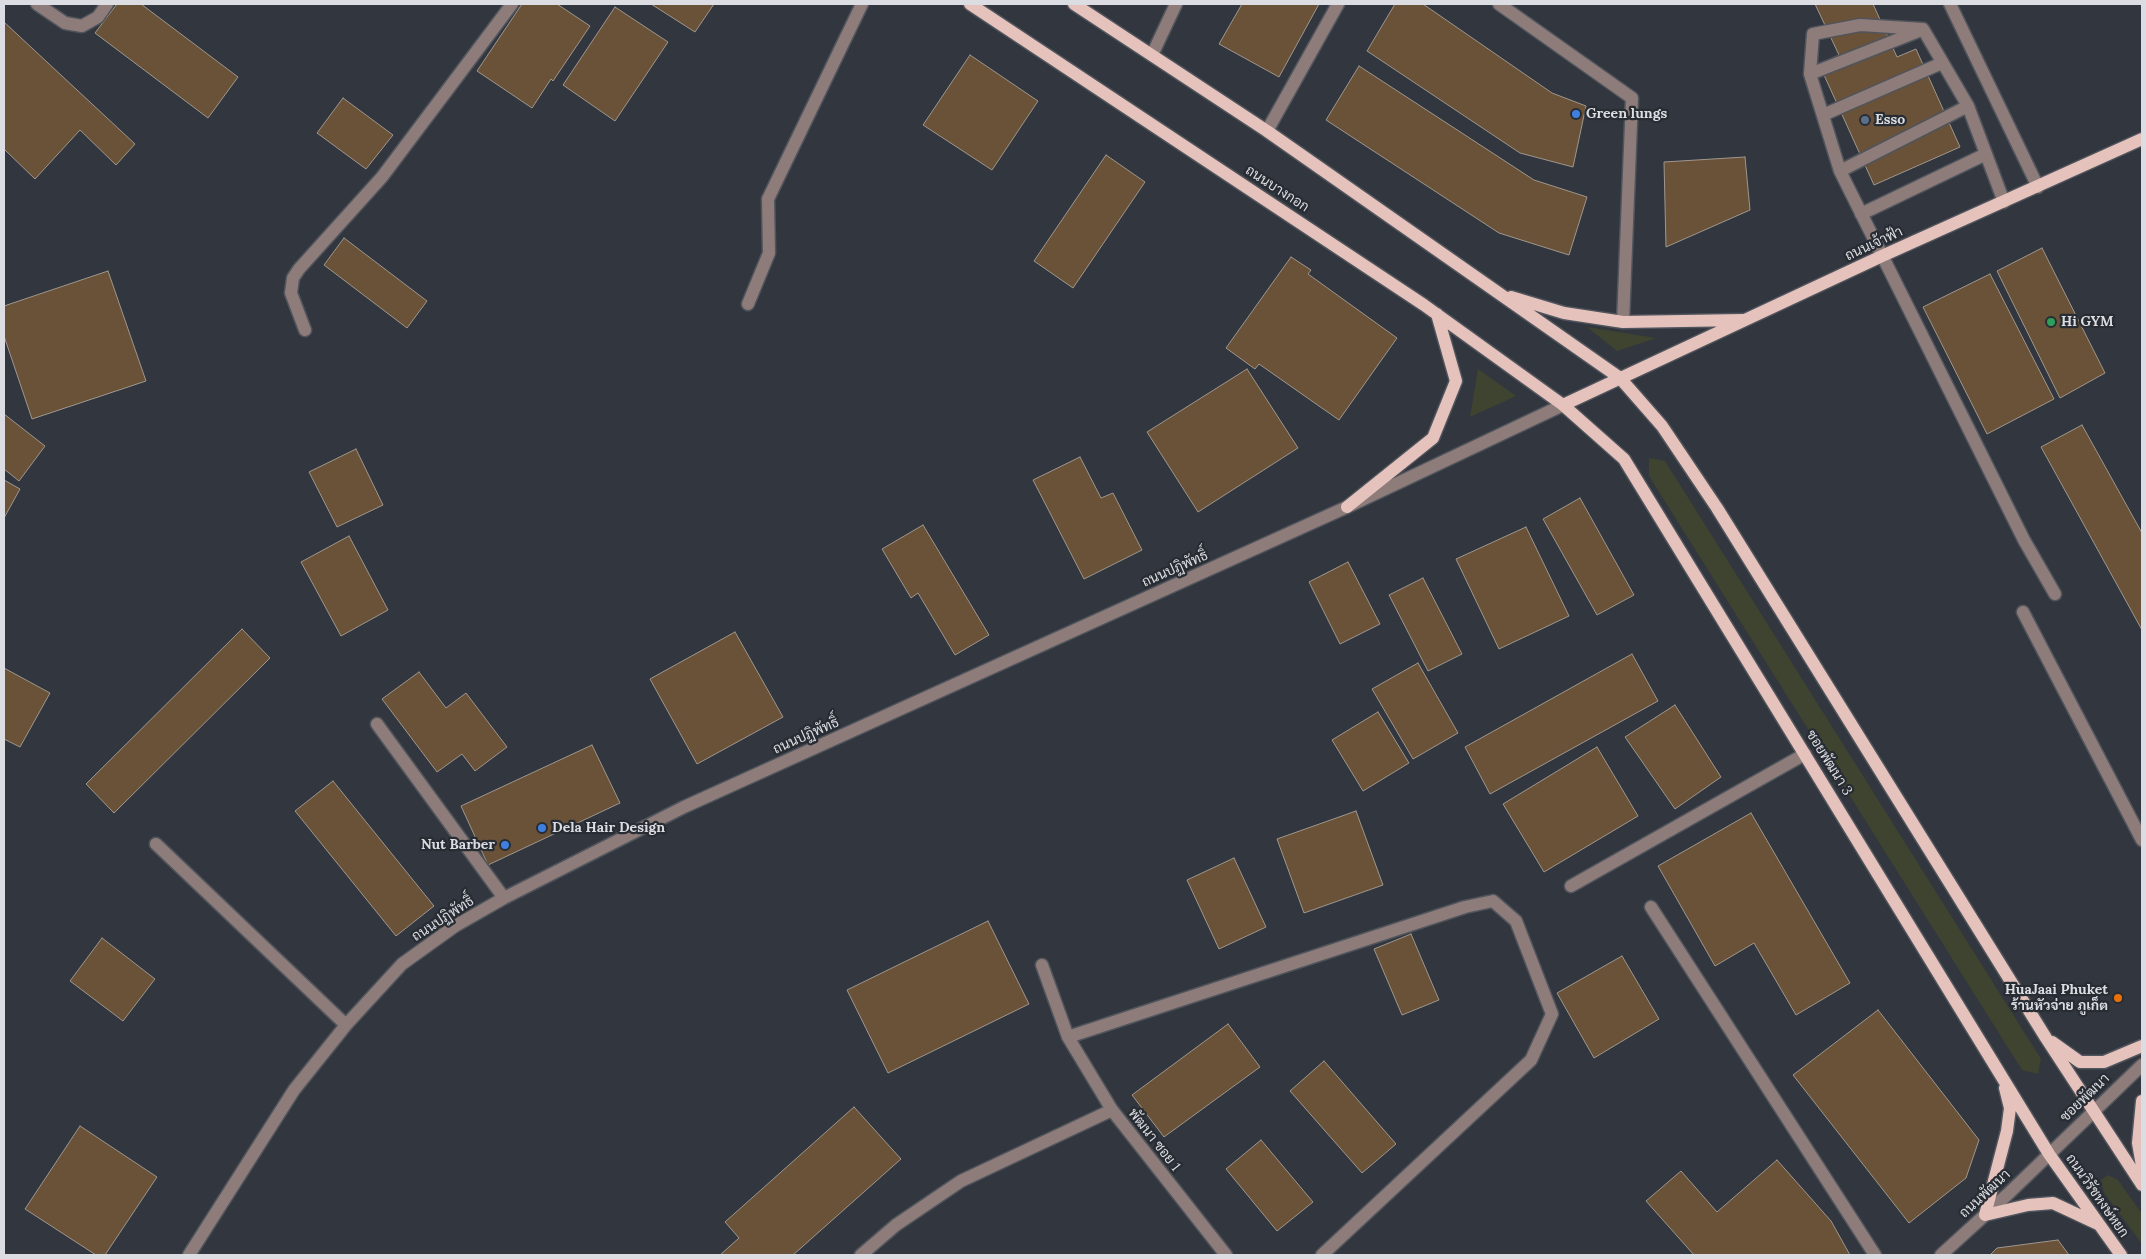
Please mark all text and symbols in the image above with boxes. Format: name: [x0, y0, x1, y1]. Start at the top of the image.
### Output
place label: Green lungs: [1586, 106, 1667, 122]
marker: Green lungs: [1570, 108, 1582, 120]
place label: Esso: [1875, 112, 1905, 128]
marker: Esso: [1859, 114, 1871, 126]
street label: ถนนบางกอก: [1242, 162, 1312, 216]
street label: ถนนเจ้าฟ้า: [1842, 223, 1906, 265]
place label: Hi GYM: [2061, 314, 2114, 330]
marker: Hi GYM: [2045, 316, 2057, 328]
street label: ถนนปฏิพัทธิ์: [1139, 547, 1211, 591]
street label: ถนนปฏิพัทธิ์: [770, 714, 842, 758]
street label: ซอยพัฒนา 3: [1802, 727, 1856, 799]
place label: Dela Hair Design: [552, 820, 665, 836]
marker: Dela Hair Design: [536, 822, 548, 834]
place label: Nut Barber: [421, 837, 495, 853]
marker: Nut Barber: [499, 839, 511, 851]
street label: ถนนปฏิพัทธิ์: [409, 893, 477, 945]
place label: HuaJaai Phuket ร้านหัวจ่าย ภูเก็ต: [2005, 982, 2108, 1014]
marker: HuaJaai Phuket ร้านหัวจ่าย ภูเก็ต: [2112, 992, 2124, 1004]
street label: ซอยพัฒนา: [2057, 1070, 2113, 1126]
street label: พัฒนา ซอย 1: [1124, 1105, 1184, 1175]
street label: ถนนวิรัชหงษ์หยก: [2062, 1151, 2132, 1241]
street label: ถนนพัฒนา: [1956, 1166, 2014, 1222]

